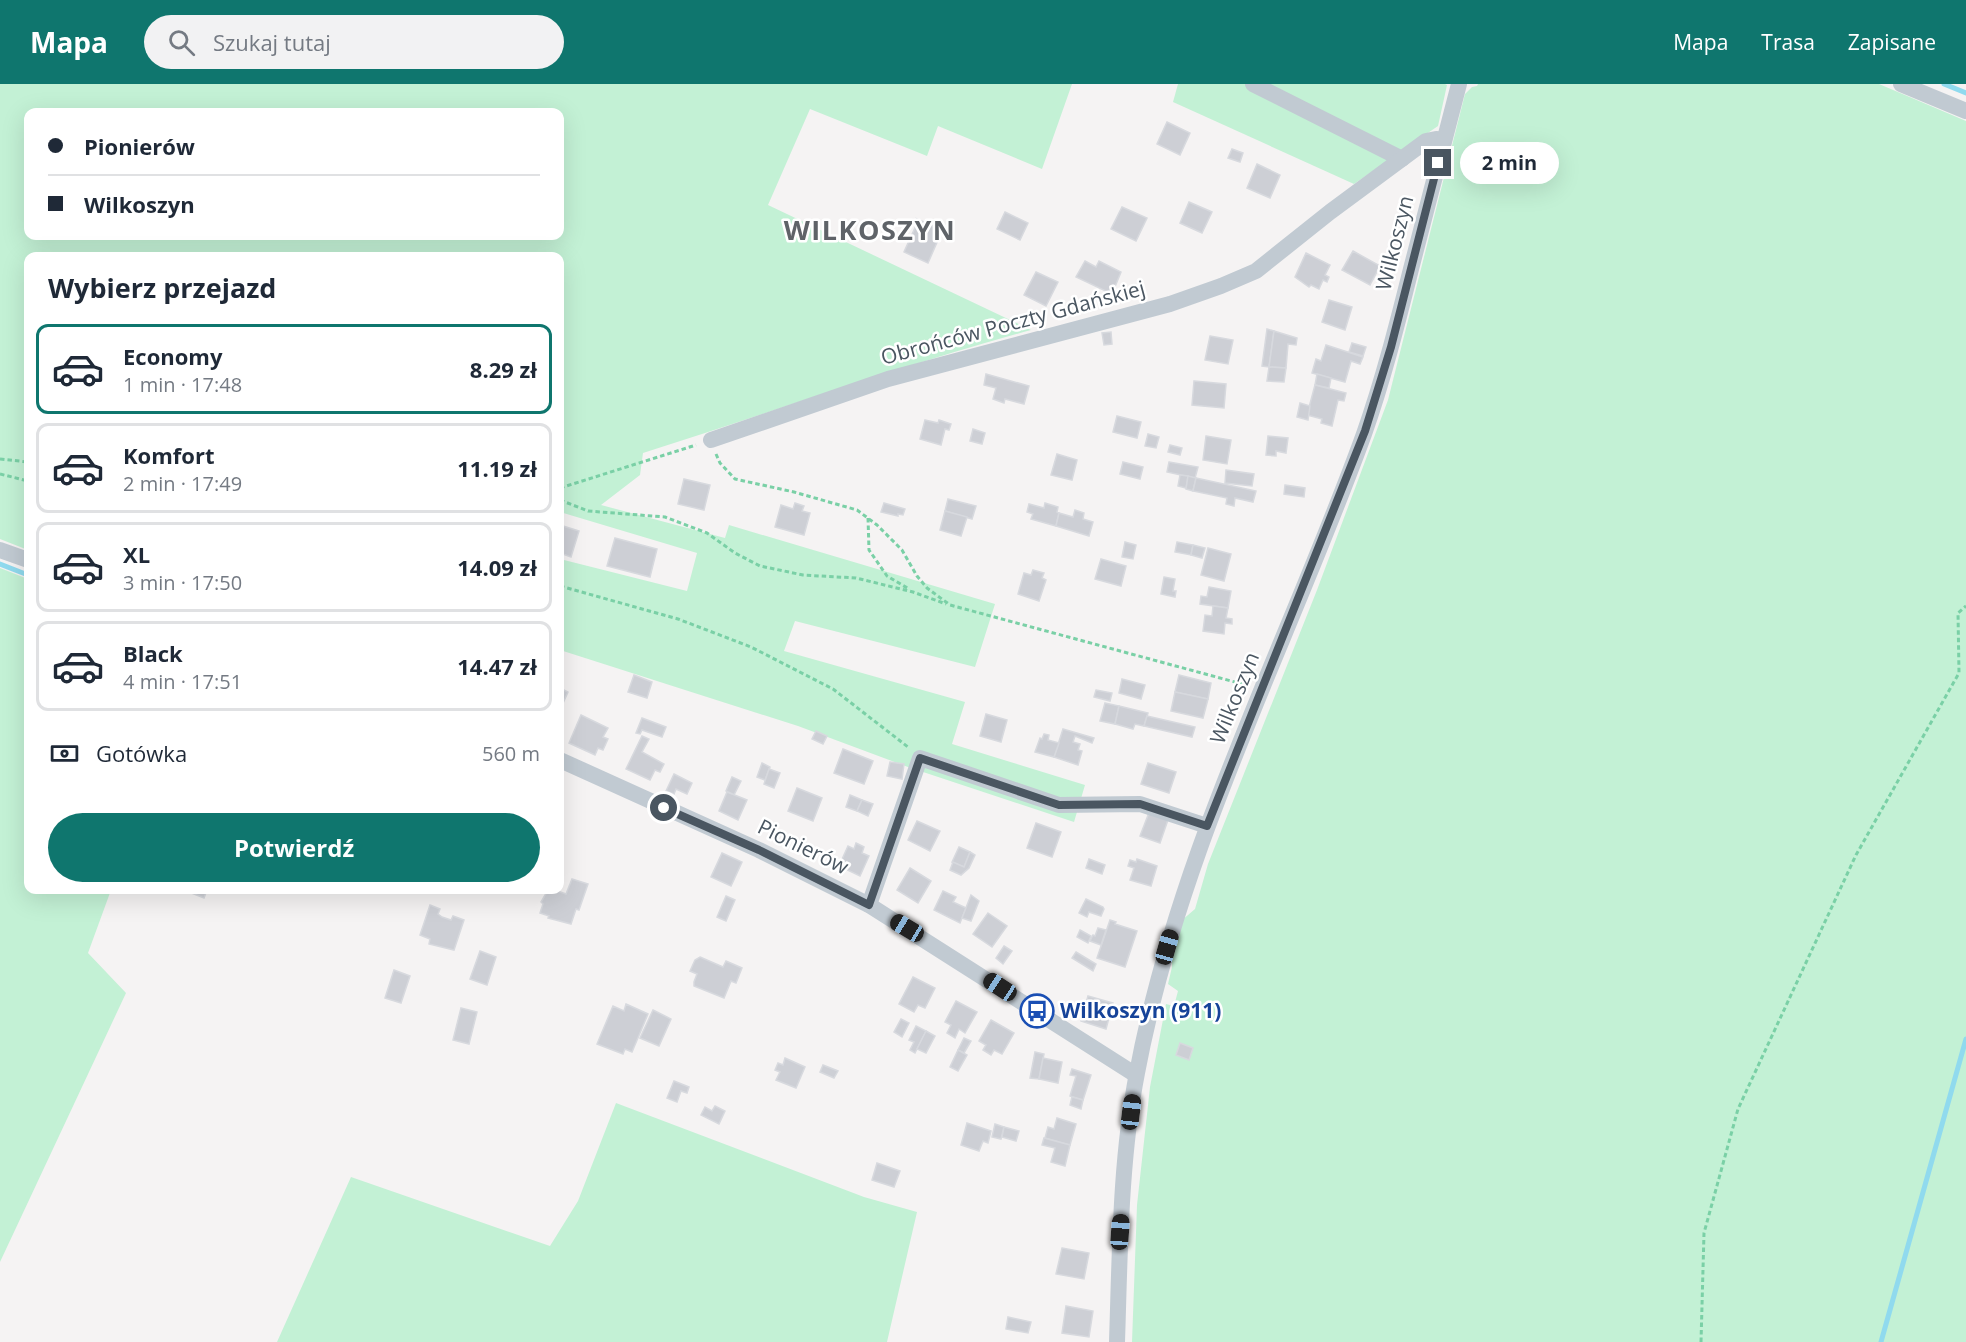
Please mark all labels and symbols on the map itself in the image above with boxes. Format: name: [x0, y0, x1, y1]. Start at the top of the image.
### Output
callout: 2 min: [1459, 142, 1558, 184]
route end: [1424, 149, 1451, 176]
street label: Wilkoszyn: [1369, 192, 1419, 293]
district label: WILKOSZYN: [784, 211, 956, 248]
street label: Obrońców Poczty Gdańskiej: [878, 273, 1148, 371]
street label: Wilkoszyn: [1203, 647, 1265, 748]
route start: [650, 794, 677, 821]
street label: Pionierów: [753, 812, 854, 880]
car: [887, 911, 927, 945]
car: [1153, 927, 1181, 967]
car: [980, 970, 1020, 1004]
bus stop icon: Wilkoszyn (911): [1019, 993, 1055, 1029]
place label: Wilkoszyn (911): [1060, 996, 1221, 1024]
car: [1120, 1093, 1142, 1131]
car: [1110, 1213, 1130, 1251]

